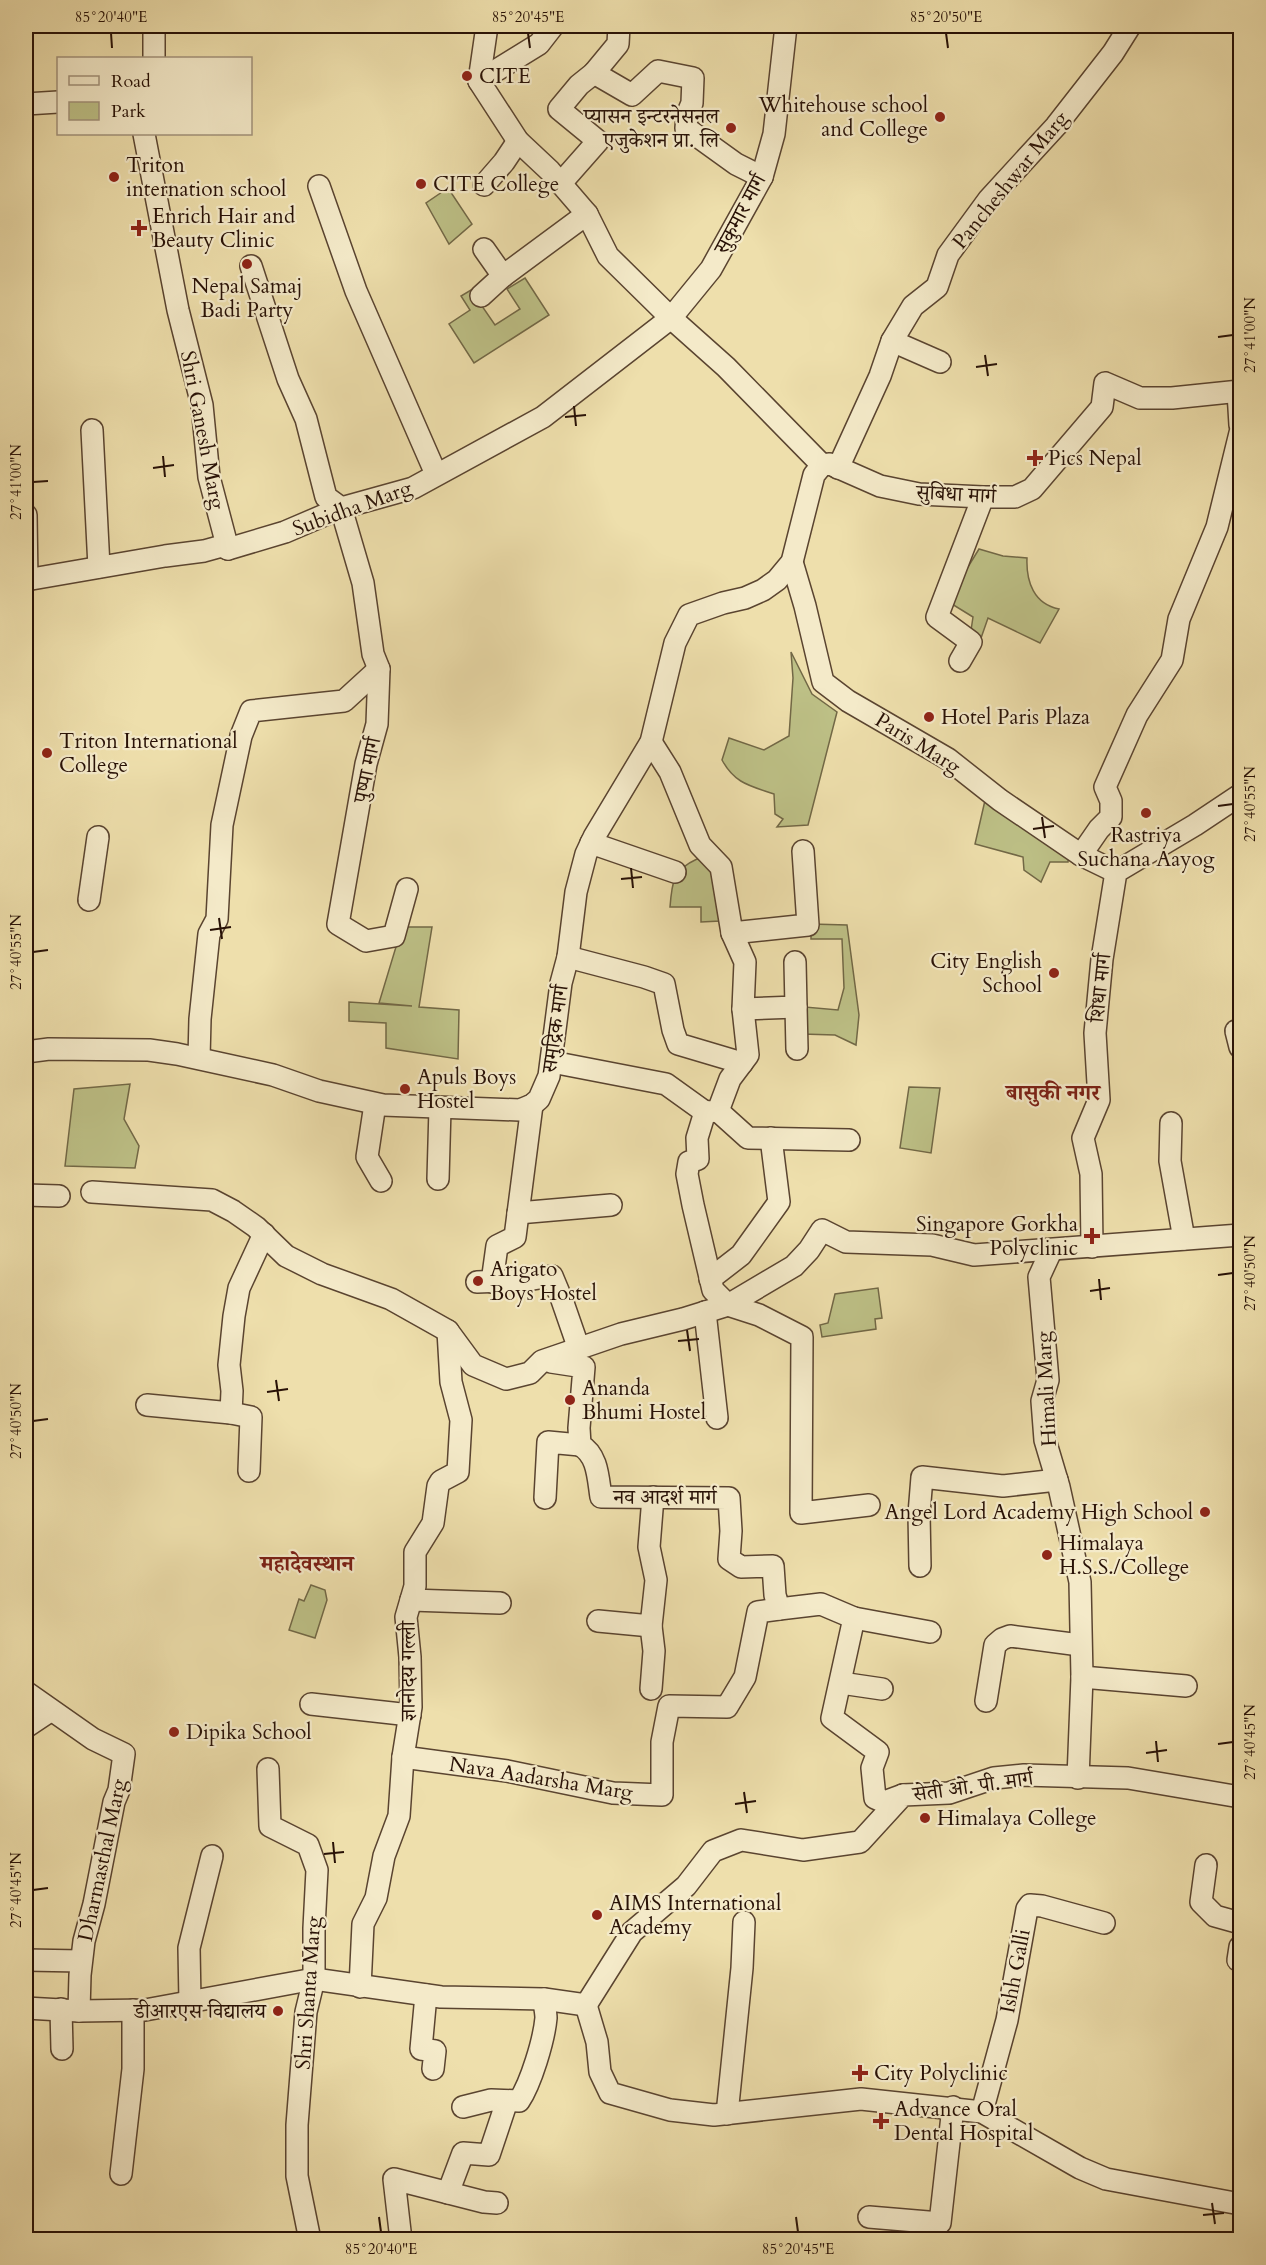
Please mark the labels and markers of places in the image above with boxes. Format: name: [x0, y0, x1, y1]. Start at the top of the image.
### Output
place label: CITE: [479, 62, 531, 91]
marker: CITE: [460, 69, 474, 83]
place label: Whitehouse school and College: [757, 91, 928, 144]
place label: प्यासन इन्टरनेसनल एजुकेशन प्रा. लि: [583, 102, 720, 155]
marker: Whitehouse school and College: [933, 110, 947, 124]
marker: प्यासन इन्टरनेसनल एजुकेशन प्रा. लि: [724, 121, 738, 135]
place label: Triton internation school: [126, 151, 286, 204]
marker: Triton internation school: [107, 170, 121, 184]
place label: CITE College: [433, 170, 559, 199]
marker: CITE College: [414, 177, 428, 191]
place label: Enrich Hair and Beauty Clinic: [152, 202, 295, 255]
marker: Enrich Hair and Beauty Clinic: [130, 219, 148, 237]
marker: Nepal Samaj Badi Party: [240, 257, 254, 271]
place label: Nepal Samaj Badi Party: [191, 272, 303, 325]
place label: Pics Nepal: [1048, 444, 1142, 473]
marker: Pics Nepal: [1026, 449, 1044, 467]
place label: Hotel Paris Plaza: [941, 703, 1090, 732]
marker: Hotel Paris Plaza: [922, 710, 936, 724]
place label: Triton International College: [59, 727, 238, 780]
marker: Triton International College: [40, 746, 54, 760]
marker: Rastriya Suchana Aayog: [1139, 806, 1153, 820]
place label: Rastriya Suchana Aayog: [1077, 821, 1215, 874]
place label: City English School: [930, 947, 1042, 1000]
marker: City English School: [1047, 966, 1061, 980]
place label: Apuls Boys Hostel: [417, 1063, 516, 1116]
marker: Apuls Boys Hostel: [398, 1082, 412, 1096]
place label: Singapore Gorkha Polyclinic: [916, 1210, 1078, 1263]
marker: Singapore Gorkha Polyclinic: [1083, 1227, 1101, 1245]
place label: Arigato Boys Hostel: [490, 1255, 597, 1308]
marker: Arigato Boys Hostel: [471, 1274, 485, 1288]
place label: Ananda Bhumi Hostel: [582, 1374, 706, 1427]
marker: Ananda Bhumi Hostel: [563, 1393, 577, 1407]
place label: Angel Lord Academy High School: [884, 1498, 1193, 1527]
marker: Angel Lord Academy High School: [1198, 1505, 1212, 1519]
place label: Himalaya H.S.S./College: [1059, 1529, 1189, 1582]
marker: Himalaya H.S.S./College: [1040, 1548, 1054, 1562]
place label: Dipika School: [186, 1718, 312, 1747]
marker: Dipika School: [167, 1725, 181, 1739]
place label: Himalaya College: [937, 1804, 1096, 1833]
marker: Himalaya College: [918, 1811, 932, 1825]
place label: AIMS International Academy: [609, 1889, 781, 1942]
marker: AIMS International Academy: [590, 1908, 604, 1922]
place label: डीआरएस विद्यालय: [133, 1997, 267, 2026]
marker: डीआरएस विद्यालय: [271, 2004, 285, 2018]
place label: City Polyclinic: [874, 2059, 1008, 2088]
marker: City Polyclinic: [851, 2064, 869, 2082]
place label: Advance Oral Dental Hospital: [894, 2095, 1033, 2148]
marker: Advance Oral Dental Hospital: [872, 2112, 890, 2130]

